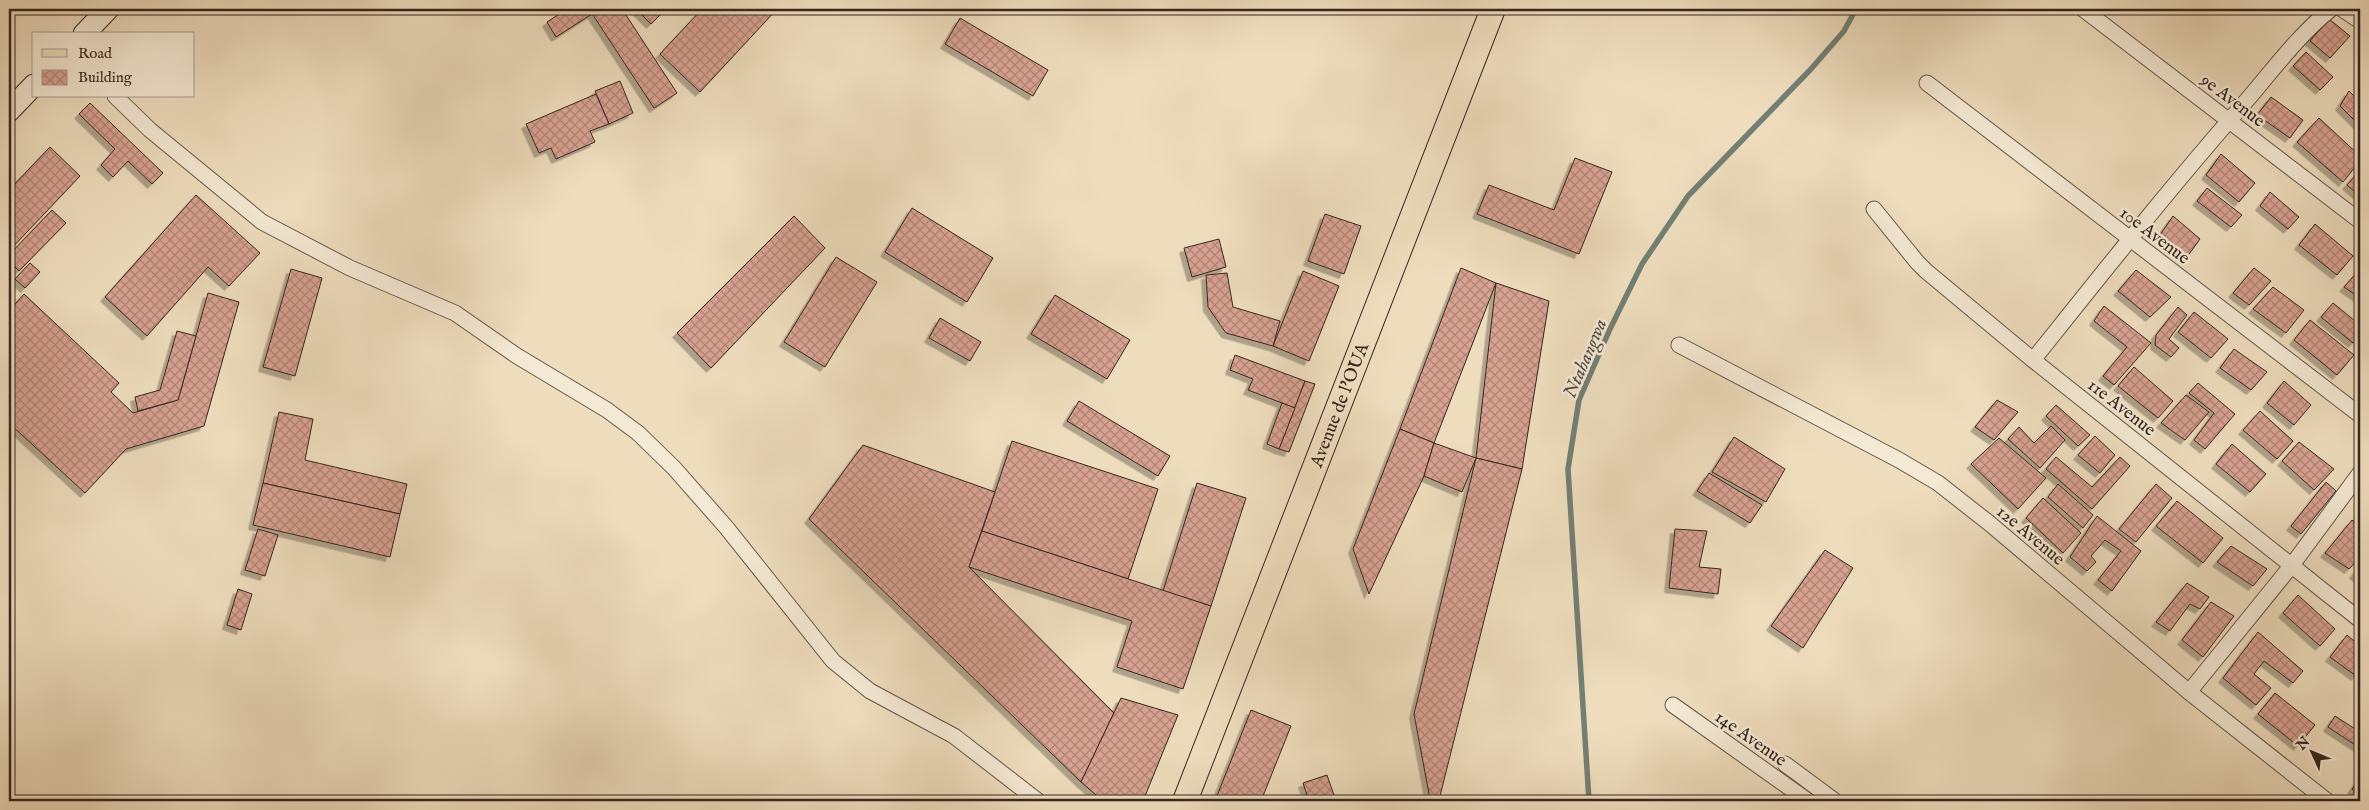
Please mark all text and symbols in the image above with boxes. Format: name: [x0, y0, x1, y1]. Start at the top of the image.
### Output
legend: [32, 32, 195, 98]
text: Road: [78, 44, 113, 63]
text: Building: [78, 68, 133, 87]
street label: 9e Avenue: [2194, 69, 2269, 133]
street label: 10e Avenue: [2114, 202, 2194, 270]
water label: Ntahangwa: [1558, 316, 1613, 402]
street label: Avenue de l'OUA: [1305, 339, 1375, 472]
street label: 11e Avenue: [2082, 374, 2160, 442]
street label: 12e Avenue: [1991, 501, 2069, 571]
street label: 14e Avenue: [1710, 706, 1791, 772]
north arrow: [2286, 728, 2336, 778]
text: N: [2292, 733, 2314, 755]

